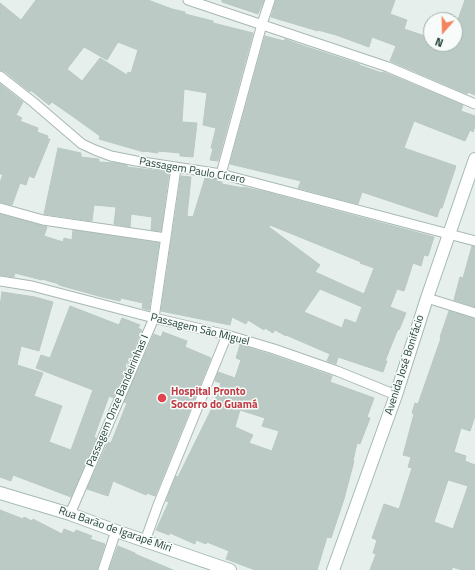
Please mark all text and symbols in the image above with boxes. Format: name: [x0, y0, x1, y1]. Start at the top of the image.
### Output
north arrow: [423, 12, 463, 52]
text: N: [433, 34, 446, 51]
street label: Passagem Paulo Cícero: [138, 155, 246, 187]
street label: Passagem São Miguel: [149, 311, 251, 349]
street label: Avenida José Bonifácio: [383, 313, 427, 417]
street label: Passagem Onze Bandeirinhas I: [84, 333, 152, 469]
place label: Hospital Pronto Socorro do Guamá: [171, 385, 258, 411]
marker: Hospital Pronto Socorro do Guamá: [156, 392, 168, 404]
street label: Rua Barão de Igarapé Miri: [57, 504, 173, 556]

